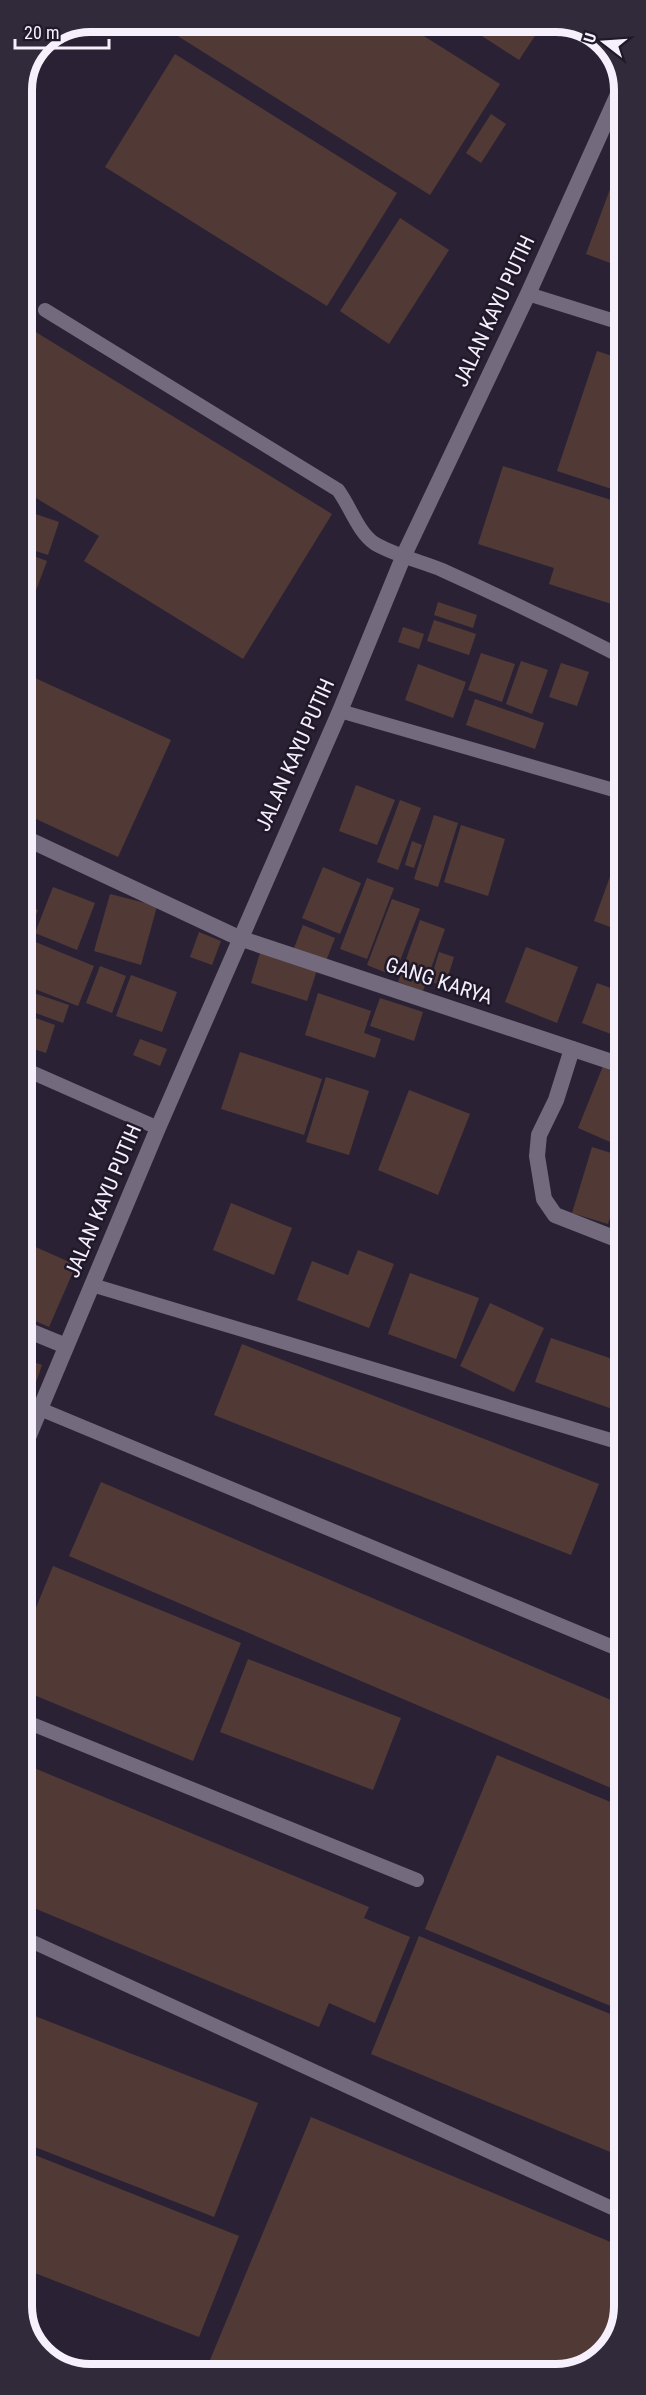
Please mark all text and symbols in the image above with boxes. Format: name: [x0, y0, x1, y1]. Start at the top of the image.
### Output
scale bar: [15, 12, 110, 50]
north arrow: [574, 12, 634, 72]
text: 20 m: [24, 22, 59, 43]
text: U: [580, 31, 601, 45]
street label: JALAN KAYU PUTIH: [448, 232, 540, 390]
street label: JALAN KAYU PUTIH: [251, 675, 339, 835]
street label: GANG KARYA: [382, 952, 496, 1010]
street label: JALAN KAYU PUTIH: [60, 1121, 146, 1281]

